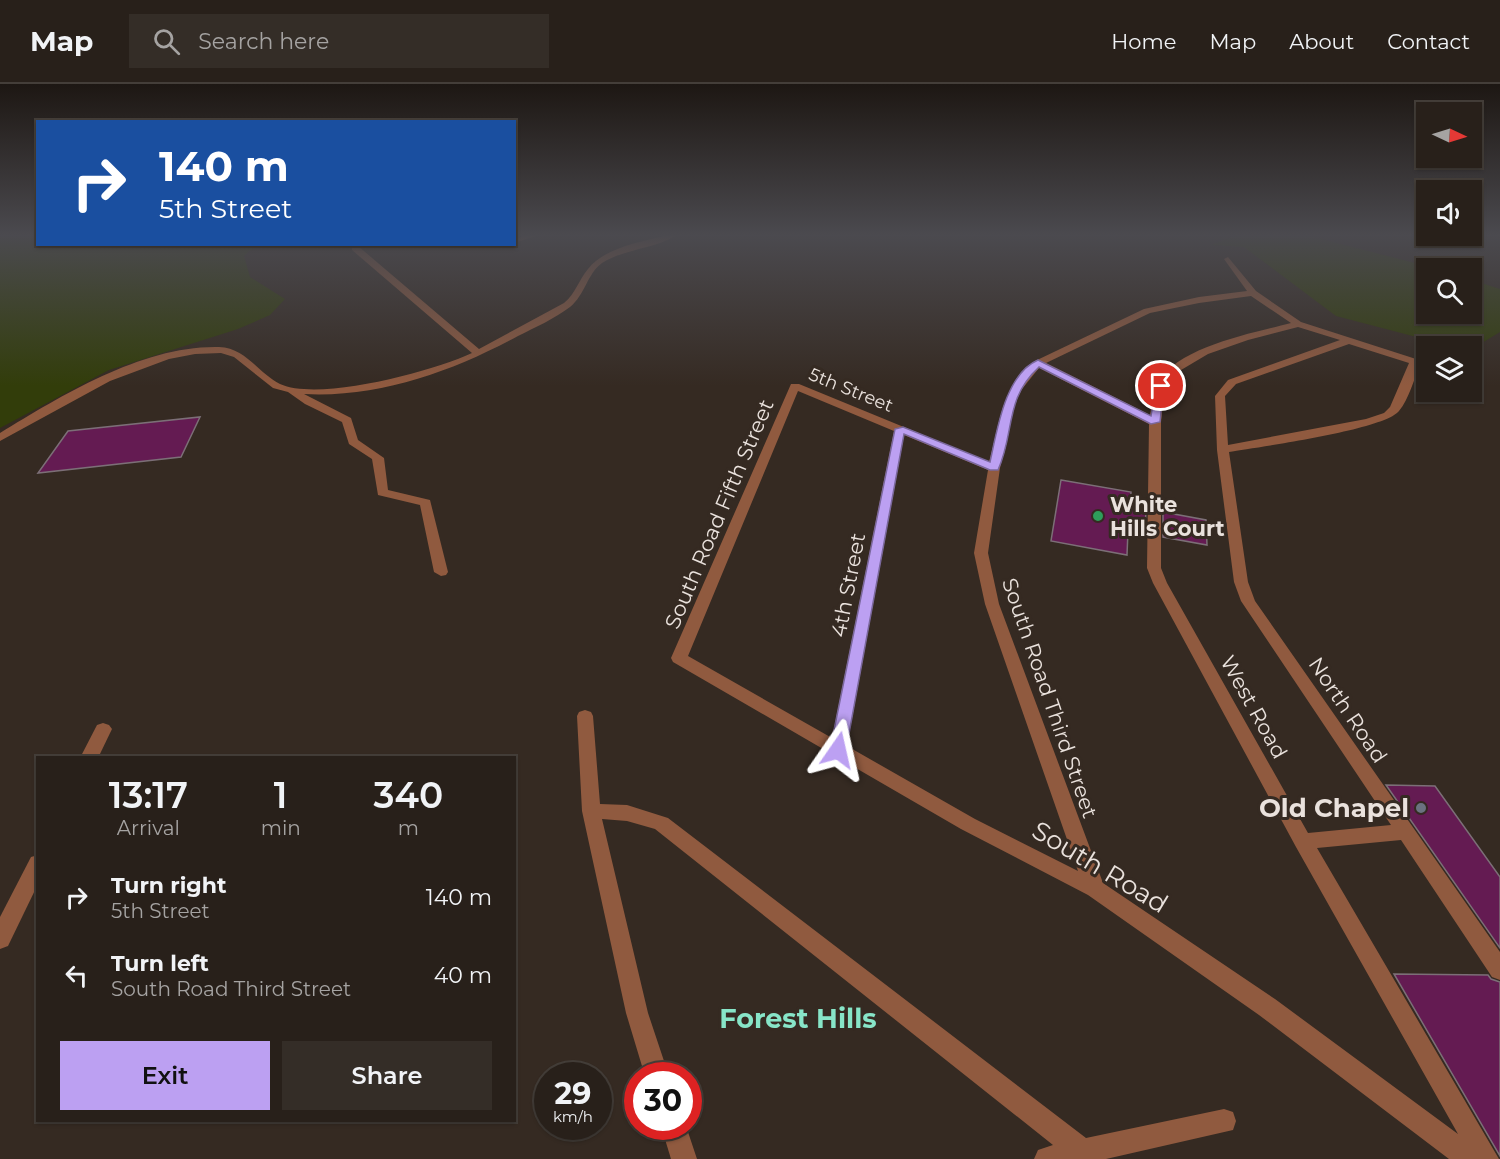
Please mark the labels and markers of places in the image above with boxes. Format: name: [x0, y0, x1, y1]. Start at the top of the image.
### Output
pin: [1135, 360, 1186, 411]
place label: White Hills Court: [1110, 492, 1225, 541]
marker: White Hills Court: [1091, 509, 1105, 523]
place label: Old Chapel: [1259, 792, 1409, 824]
marker: Old Chapel: [1414, 801, 1428, 815]

